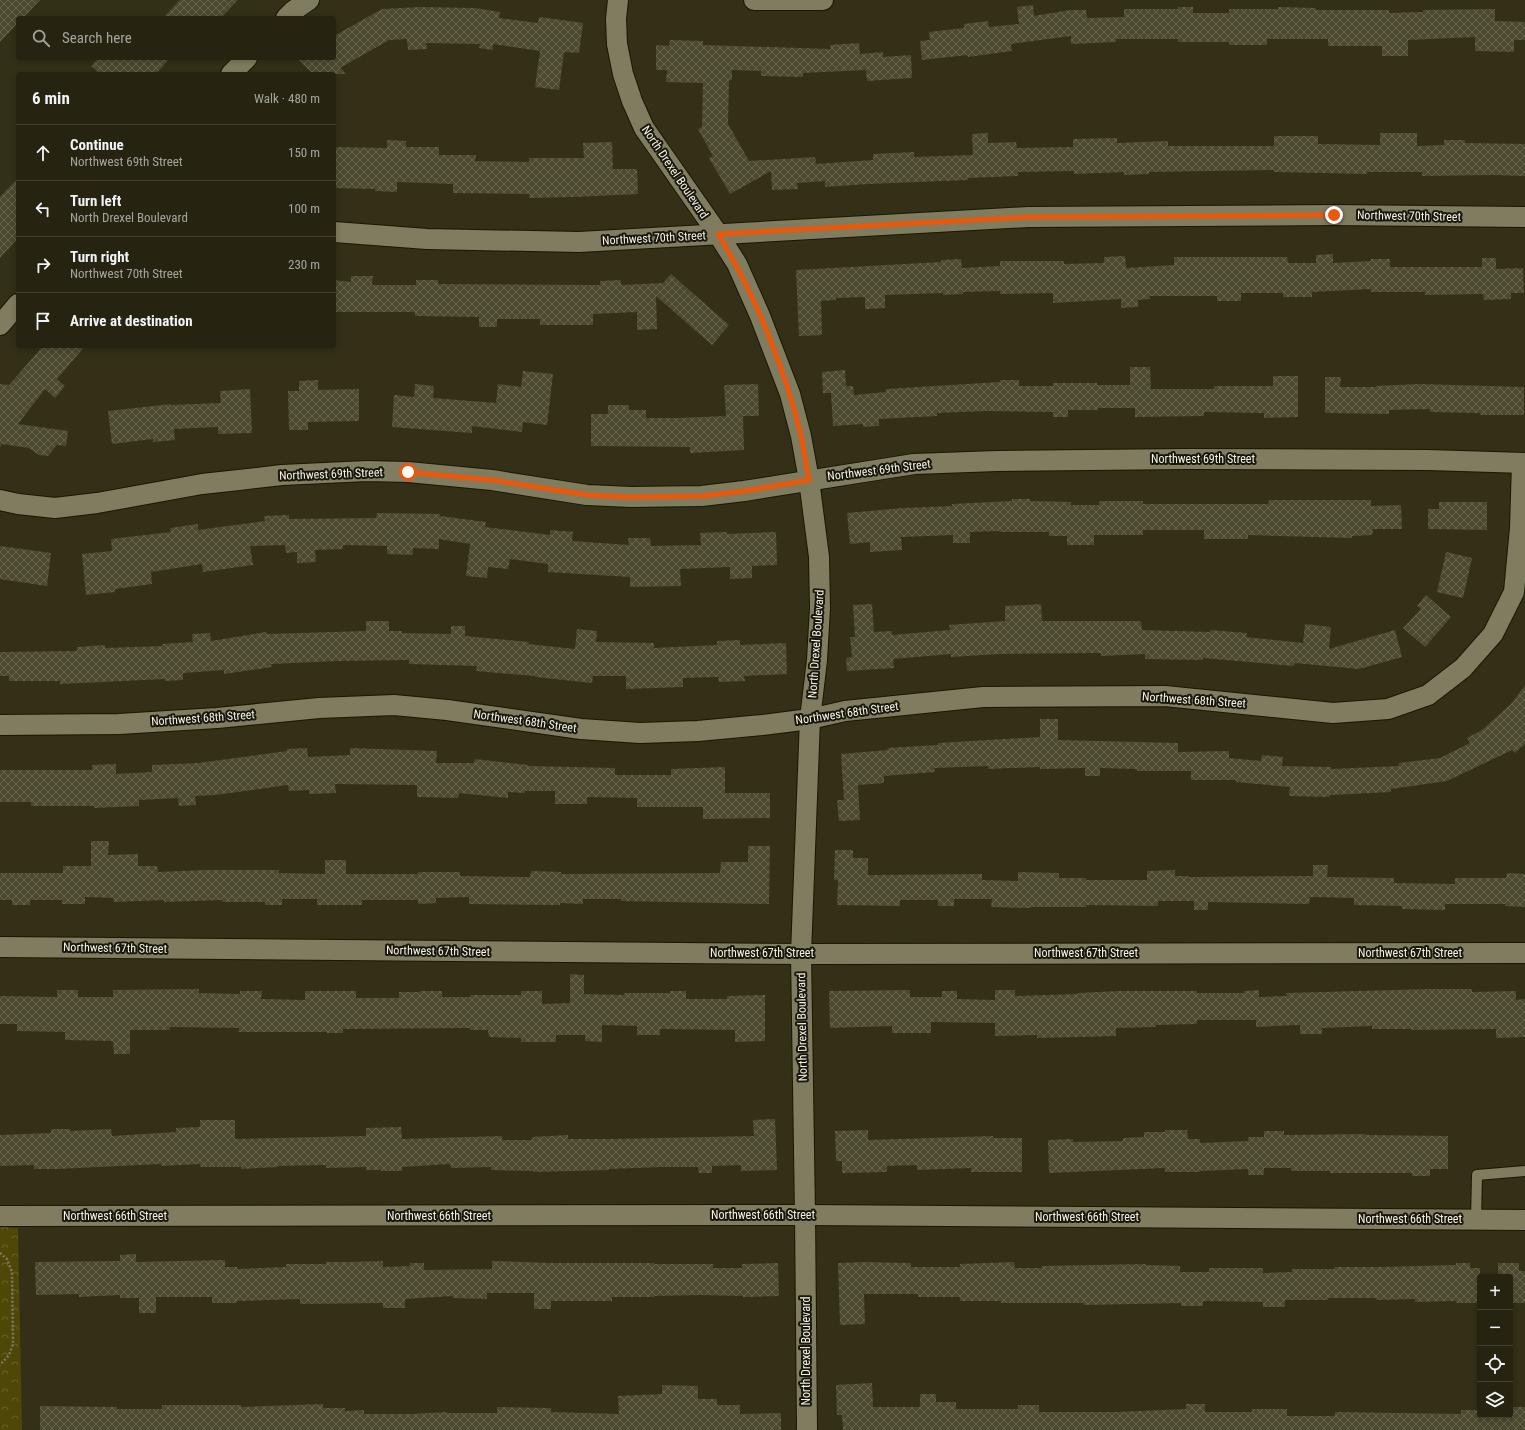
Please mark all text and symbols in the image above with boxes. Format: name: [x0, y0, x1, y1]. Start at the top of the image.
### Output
search box: [16, 16, 336, 60]
icon: search: [30, 27, 52, 49]
text: Search here: [62, 29, 132, 47]
text: 6 min: [32, 88, 70, 108]
text: Walk · 480 m: [254, 91, 320, 106]
street label: North Drexel Boulevard: [639, 123, 711, 221]
text: Continue: [70, 136, 124, 154]
icon: ahead: [32, 142, 54, 164]
text: 150 m: [288, 145, 320, 160]
text: Northwest 69th Street: [70, 154, 183, 169]
text: Turn left: [70, 192, 121, 210]
icon: left: [32, 198, 54, 220]
text: 100 m: [288, 201, 320, 216]
route end: [1325, 206, 1343, 224]
street label: Northwest 70th Street: [1357, 208, 1462, 224]
text: North Drexel Boulevard: [70, 210, 188, 225]
street label: Northwest 70th Street: [602, 228, 707, 248]
text: Turn right: [70, 248, 129, 266]
icon: right: [32, 254, 54, 276]
text: 230 m: [288, 257, 320, 272]
text: Northwest 70th Street: [70, 266, 183, 281]
icon: arrive: [32, 310, 54, 332]
text: Arrive at destination: [70, 312, 193, 330]
street label: Northwest 69th Street: [1151, 452, 1255, 466]
street label: Northwest 69th Street: [827, 457, 932, 483]
route start: [399, 463, 417, 481]
street label: Northwest 69th Street: [279, 465, 384, 483]
street label: North Drexel Boulevard: [805, 589, 827, 699]
street label: Northwest 68th Street: [1142, 689, 1247, 711]
street label: Northwest 68th Street: [795, 699, 900, 727]
street label: Northwest 68th Street: [151, 707, 256, 729]
street label: Northwest 68th Street: [473, 707, 578, 735]
street label: Northwest 67th Street: [63, 940, 168, 956]
street label: Northwest 67th Street: [386, 943, 491, 959]
street label: Northwest 67th Street: [710, 946, 814, 960]
street label: Northwest 67th Street: [1034, 946, 1138, 960]
street label: Northwest 67th Street: [1358, 946, 1462, 960]
street label: North Drexel Boulevard: [794, 972, 810, 1082]
street label: Northwest 66th Street: [711, 1208, 815, 1222]
street label: Northwest 66th Street: [63, 1209, 167, 1223]
street label: Northwest 66th Street: [387, 1209, 491, 1223]
street label: Northwest 66th Street: [1035, 1210, 1139, 1224]
street label: Northwest 66th Street: [1358, 1212, 1462, 1226]
map controls: [1477, 1274, 1513, 1418]
button: +: [1477, 1274, 1513, 1310]
street label: North Drexel Boulevard: [799, 1297, 813, 1405]
button: −: [1477, 1310, 1513, 1346]
button: locate: [1477, 1346, 1513, 1382]
button: layers: [1477, 1382, 1513, 1418]

